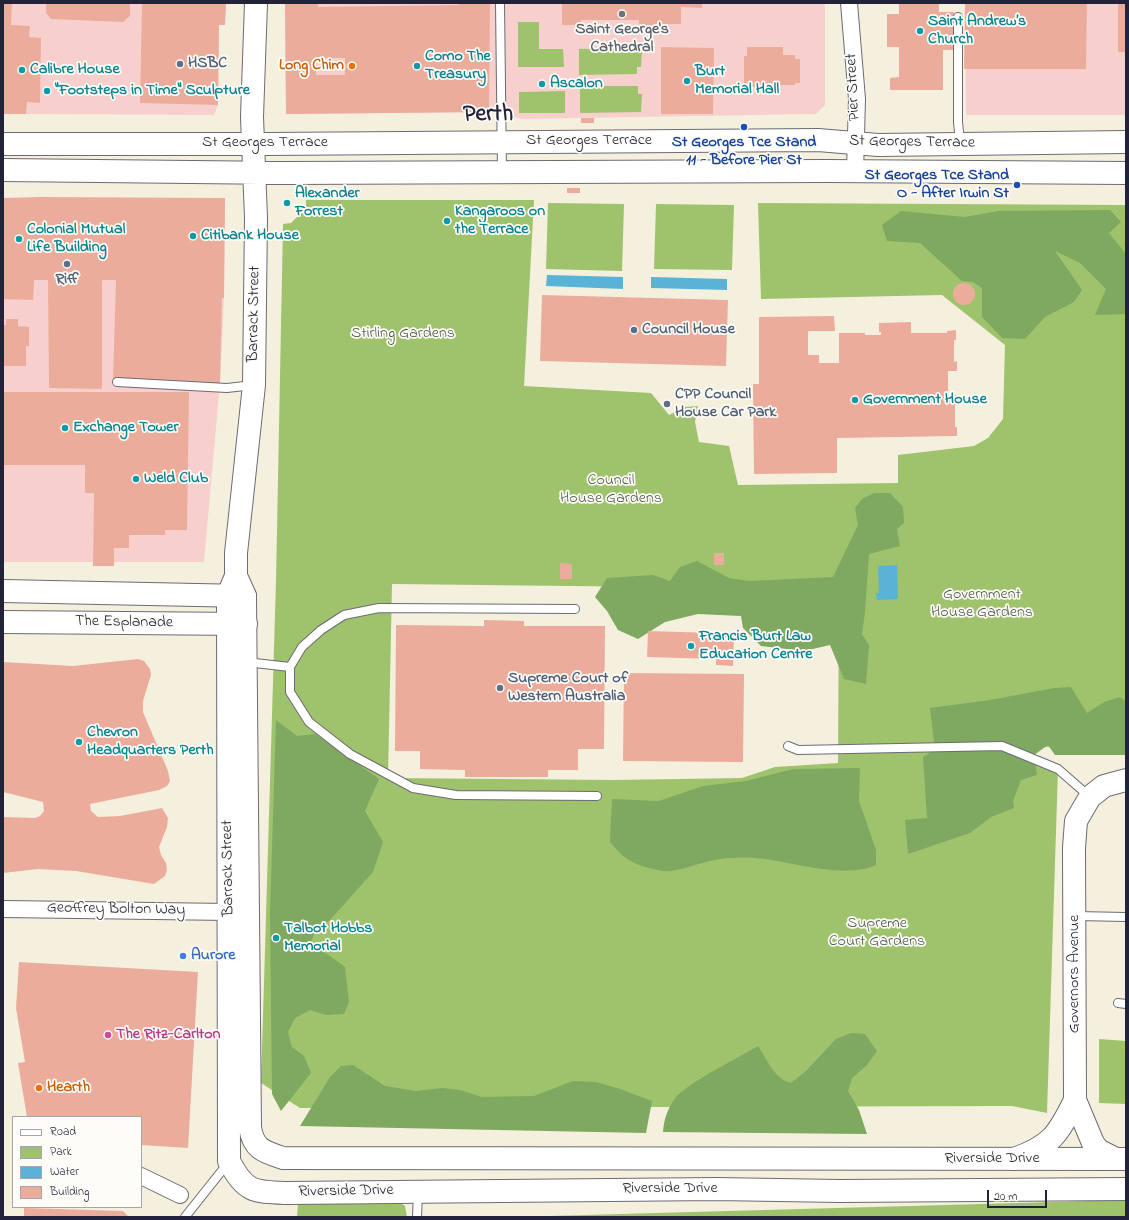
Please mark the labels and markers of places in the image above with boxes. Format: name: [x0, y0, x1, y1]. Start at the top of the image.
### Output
marker: Saint George's Cathedral: [617, 9, 627, 19]
place label: Saint Andrew’s Church: [928, 12, 1026, 50]
place label: Saint George's Cathedral: [575, 20, 669, 58]
marker: Saint Andrew’s Church: [915, 26, 925, 36]
place label: Como The Treasury: [425, 47, 491, 85]
place label: HSBC: [188, 54, 227, 74]
place label: Long Chim: [279, 56, 344, 76]
marker: HSBC: [175, 59, 185, 69]
place label: Calibre House: [30, 60, 120, 80]
marker: Long Chim: [347, 61, 357, 71]
marker: Como The Treasury: [412, 61, 422, 71]
place label: Burt Memorial Hall: [695, 62, 779, 100]
marker: Calibre House: [17, 65, 27, 75]
place label: Ascalon: [550, 74, 603, 94]
marker: Burt Memorial Hall: [682, 76, 692, 86]
marker: Ascalon: [537, 79, 547, 89]
place label: "Footsteps in Time" Sculpture: [55, 81, 250, 101]
marker: "Footsteps in Time" Sculpture: [42, 86, 52, 96]
marker: St Georges Tce Stand 11 - Before Pier St: [739, 122, 749, 132]
place label: St Georges Tce Stand 11 - Before Pier St: [672, 133, 816, 171]
place label: St Georges Tce Stand O - After Irwin St: [864, 166, 1009, 204]
marker: St Georges Tce Stand O - After Irwin St: [1012, 180, 1022, 190]
place label: Alexander Forrest: [295, 184, 360, 222]
marker: Alexander Forrest: [282, 198, 292, 208]
place label: Kangaroos on the Terrace: [455, 202, 545, 240]
marker: Kangaroos on the Terrace: [442, 216, 452, 226]
place label: Colonial Mutual Life Building: [27, 220, 125, 258]
place label: Citibank House: [201, 226, 299, 246]
marker: Citibank House: [188, 231, 198, 241]
marker: Colonial Mutual Life Building: [14, 234, 24, 244]
marker: Riff: [62, 259, 72, 269]
place label: Riff: [55, 270, 79, 290]
place label: Council House: [642, 320, 735, 340]
marker: Council House: [629, 325, 639, 335]
place label: CPP Council House Car Park: [675, 385, 776, 423]
place label: Government House: [863, 390, 987, 410]
marker: Government House: [850, 395, 860, 405]
marker: CPP Council House Car Park: [662, 399, 672, 409]
place label: Exchange Tower: [73, 418, 178, 438]
marker: Exchange Tower: [60, 423, 70, 433]
place label: Weld Club: [144, 469, 208, 489]
marker: Weld Club: [131, 474, 141, 484]
place label: Francis Burt Law Education Centre: [699, 627, 812, 665]
marker: Francis Burt Law Education Centre: [686, 641, 696, 651]
place label: Supreme Court of Western Australia: [508, 669, 628, 707]
marker: Supreme Court of Western Australia: [495, 683, 505, 693]
place label: Chevron Headquarters Perth: [87, 723, 214, 761]
marker: Chevron Headquarters Perth: [74, 737, 84, 747]
place label: Talbot Hobbs Memorial: [284, 919, 372, 957]
marker: Talbot Hobbs Memorial: [271, 933, 281, 943]
place label: Aurore: [191, 946, 235, 966]
marker: Aurore: [178, 951, 188, 961]
place label: The Ritz-Carlton: [116, 1025, 220, 1045]
marker: The Ritz-Carlton: [103, 1030, 113, 1040]
place label: Hearth: [47, 1078, 90, 1098]
marker: Hearth: [34, 1083, 44, 1093]

